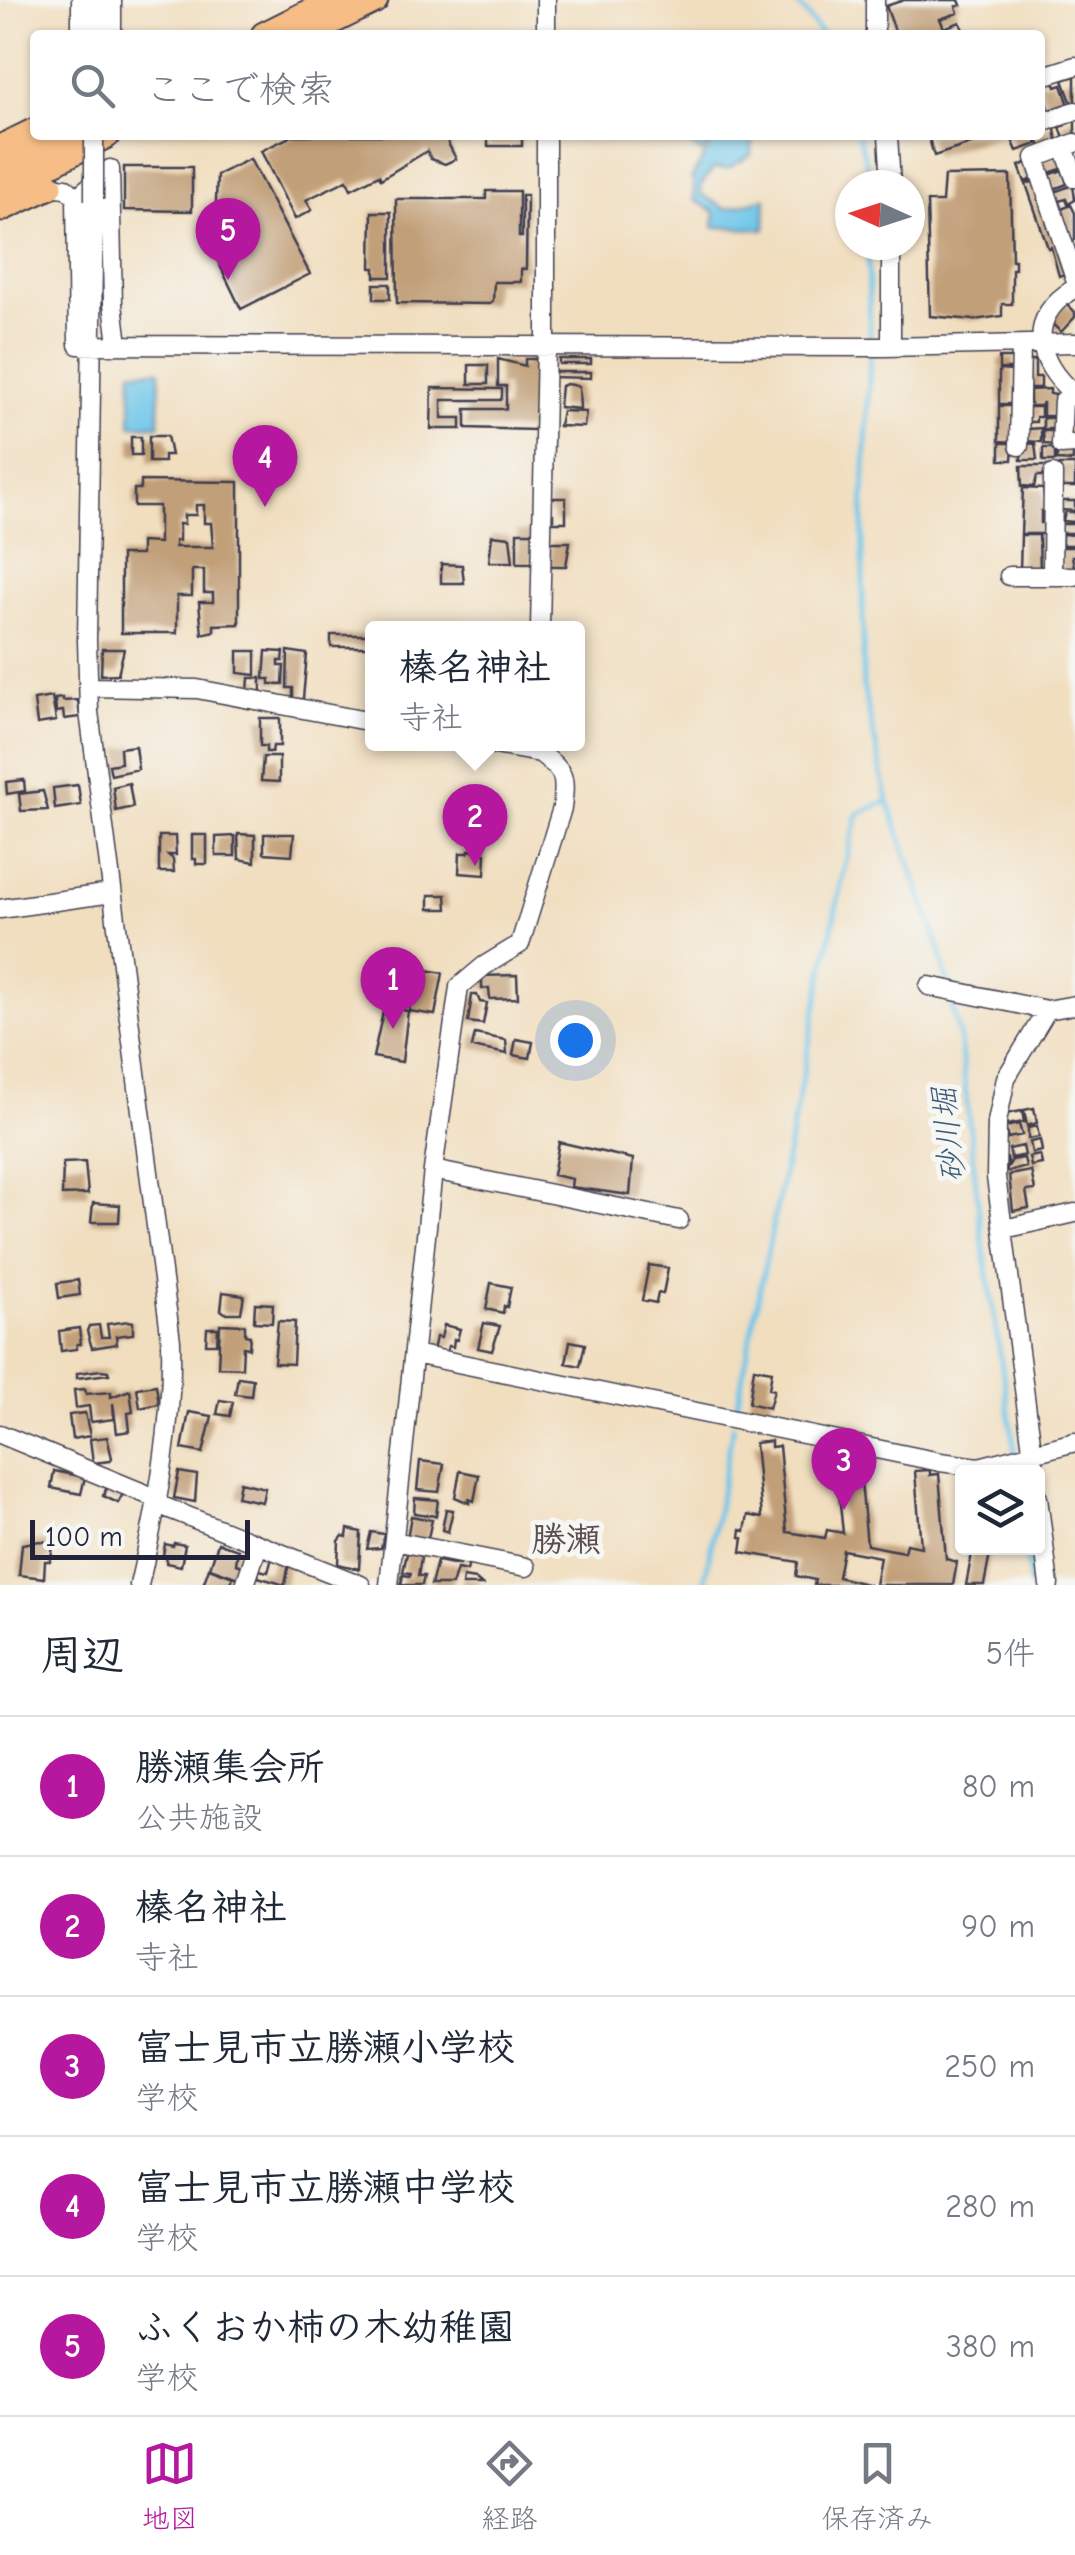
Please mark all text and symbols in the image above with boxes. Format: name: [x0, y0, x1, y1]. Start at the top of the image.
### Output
search box: [30, 30, 1045, 140]
icon: search: [65, 58, 120, 113]
text: ここで検索: [145, 68, 335, 112]
north arrow: [835, 170, 925, 260]
pin: 5: [196, 198, 260, 280]
pin: 4: [232, 424, 298, 507]
popup: [365, 621, 585, 751]
text: 榛名神社: [399, 646, 551, 690]
text: 寺社: [399, 699, 463, 736]
pin: 2: [442, 784, 508, 866]
pin: 1: [360, 946, 426, 1029]
your location: [550, 1015, 601, 1066]
water label: 砂川堀: [925, 1083, 972, 1185]
pin: 3: [812, 1428, 876, 1510]
map controls: [955, 1465, 1045, 1555]
button: layers: [955, 1465, 1045, 1555]
scale bar: [30, 1515, 250, 1560]
district label: 勝瀬: [531, 1519, 601, 1560]
text: 100 m: [45, 1521, 123, 1553]
text: 周辺: [40, 1631, 124, 1680]
text: 5件: [986, 1635, 1035, 1672]
text: 勝瀬集会所: [135, 1746, 325, 1790]
text: 1: [66, 1768, 79, 1805]
text: 80 m: [962, 1768, 1035, 1805]
text: 公共施設: [135, 1799, 263, 1836]
text: 榛名神社: [135, 1886, 287, 1930]
text: 2: [65, 1908, 80, 1945]
text: 90 m: [961, 1908, 1035, 1945]
text: 寺社: [135, 1939, 199, 1976]
text: 富士見市立勝瀬小学校: [135, 2026, 515, 2070]
text: 3: [65, 2048, 80, 2085]
text: 250 m: [944, 2048, 1035, 2085]
text: 学校: [135, 2079, 199, 2116]
text: 富士見市立勝瀬中学校: [135, 2166, 515, 2210]
text: 4: [65, 2188, 80, 2225]
text: 280 m: [945, 2188, 1035, 2225]
text: 学校: [135, 2219, 199, 2256]
text: ふくおか柿の木幼稚園: [135, 2306, 515, 2350]
text: 5: [64, 2328, 81, 2365]
text: 380 m: [946, 2328, 1035, 2365]
text: 学校: [135, 2359, 199, 2396]
tab: 地図: [142, 2436, 198, 2536]
tab: 経路: [481, 2436, 537, 2536]
tab: 保存済み: [821, 2436, 933, 2536]

